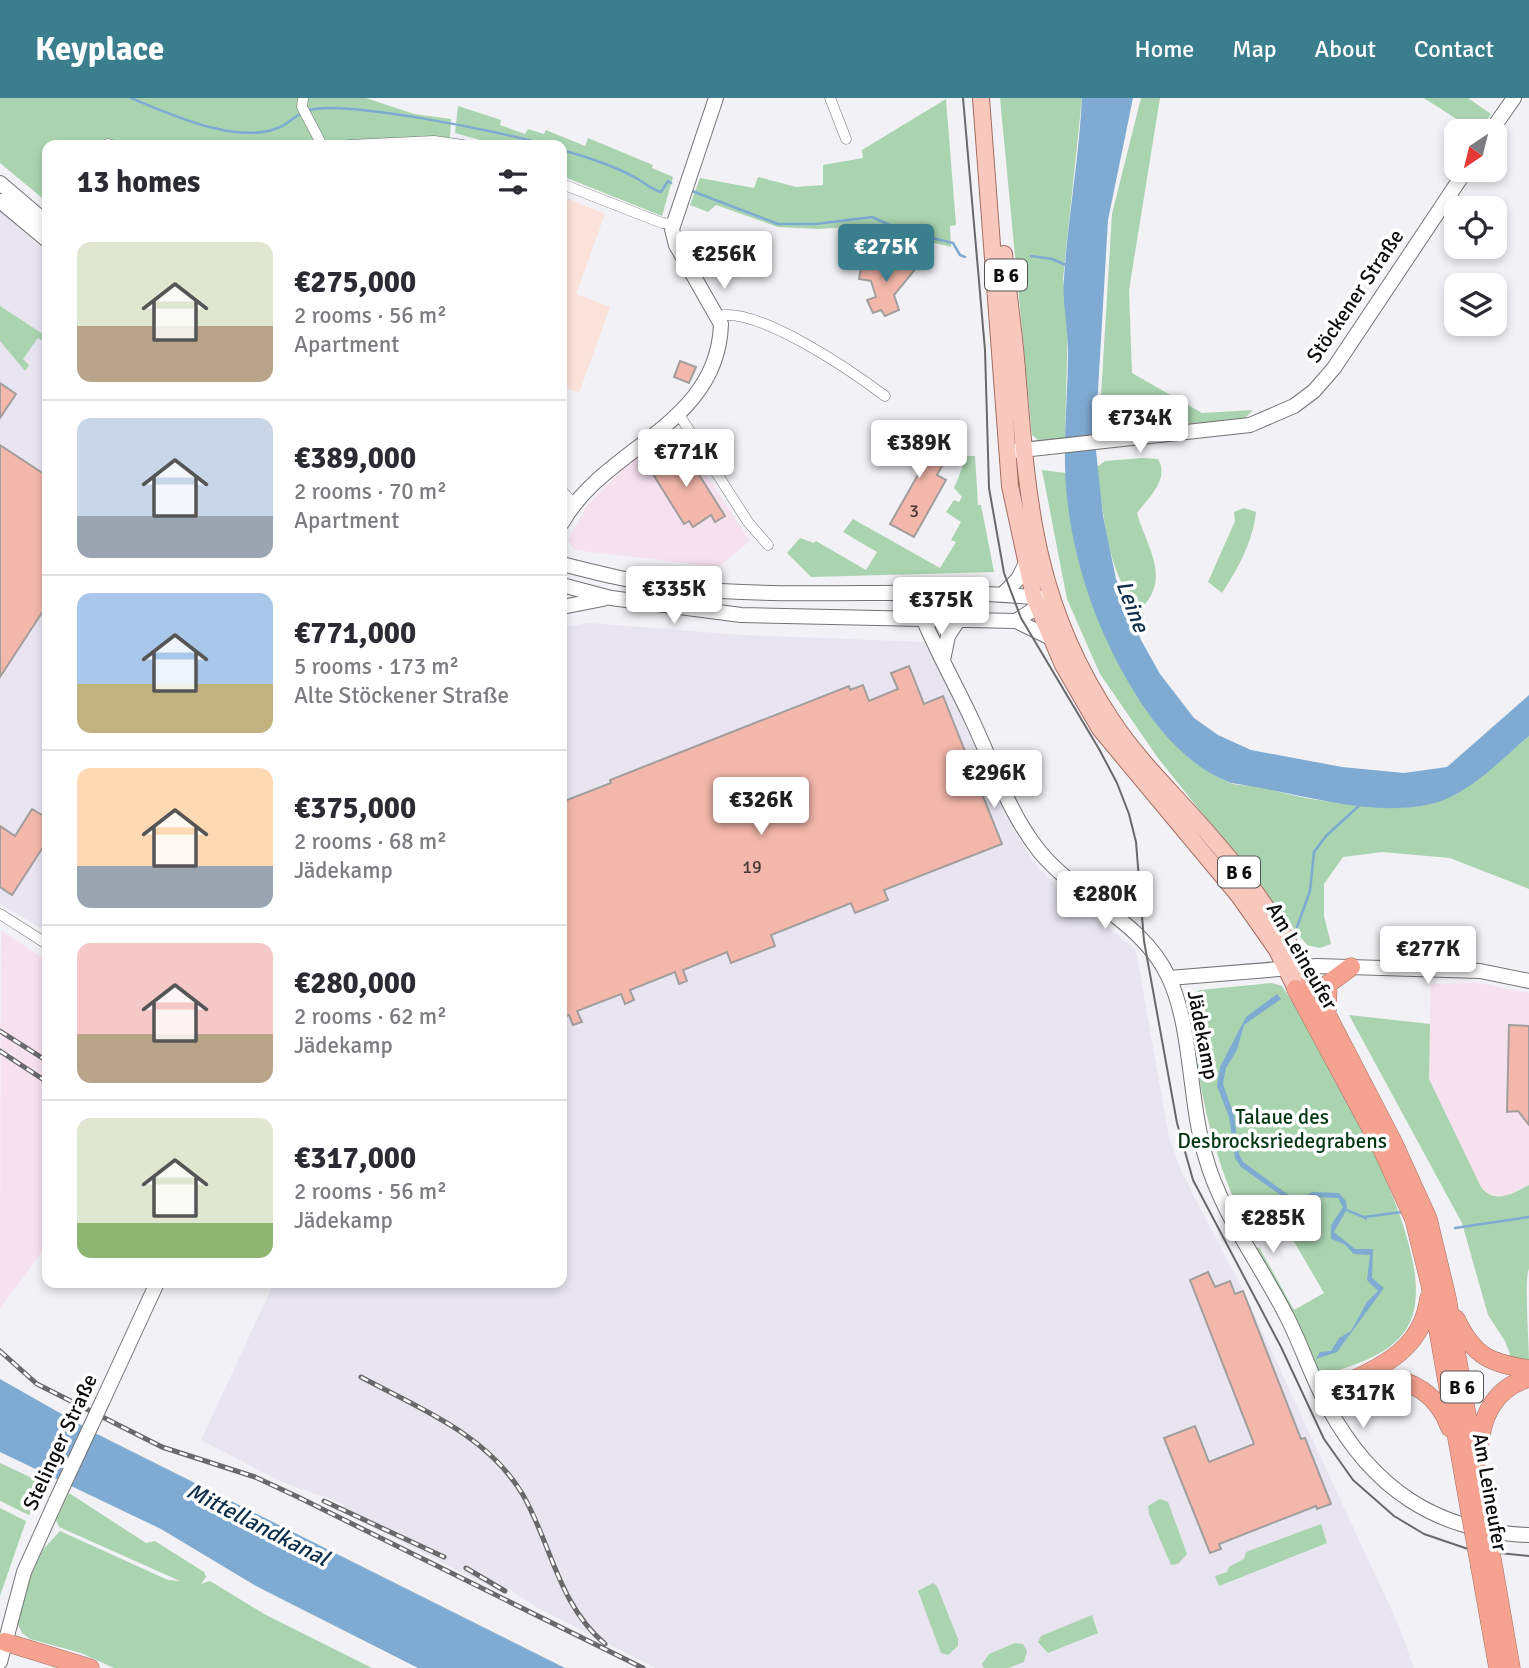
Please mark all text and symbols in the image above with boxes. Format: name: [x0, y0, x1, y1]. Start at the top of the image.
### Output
text: Keyplace: [35, 29, 164, 70]
text: Home: [1134, 34, 1194, 64]
text: Map: [1232, 34, 1277, 64]
text: About: [1315, 34, 1376, 64]
text: Contact: [1414, 34, 1494, 64]
north arrow: [1444, 119, 1507, 182]
map controls: [1444, 119, 1507, 336]
icon: filters: [494, 163, 532, 201]
text: 13 homes: [77, 164, 200, 201]
button: locate: [1444, 196, 1507, 259]
street label: Stöckener Straße: [1301, 224, 1409, 368]
pin: €275K: [837, 225, 935, 284]
pin: €256K: [675, 232, 773, 291]
text: €275K: [854, 232, 918, 261]
text: €256K: [692, 239, 756, 268]
road number: B 6: [985, 260, 1027, 290]
text: €275,000: [294, 264, 416, 301]
icon: home: [133, 270, 217, 354]
button: layers: [1444, 273, 1507, 336]
text: 2 rooms · 56 m²: [294, 301, 447, 330]
text: Apartment: [294, 330, 399, 359]
pin: €734K: [1091, 396, 1189, 455]
text: €734K: [1108, 403, 1172, 432]
pin: €389K: [870, 420, 968, 480]
text: €389K: [887, 428, 951, 457]
pin: €771K: [637, 430, 735, 489]
text: €771K: [654, 437, 718, 466]
text: €389,000: [294, 440, 416, 477]
icon: home: [133, 446, 217, 530]
text: 2 rooms · 70 m²: [294, 477, 447, 506]
house number: 3: [909, 500, 919, 522]
text: Apartment: [294, 506, 399, 535]
pin: €335K: [625, 566, 723, 626]
text: €335K: [642, 574, 706, 603]
water label: Leine: [1109, 576, 1156, 638]
pin: €375K: [892, 578, 990, 637]
text: €375K: [909, 585, 973, 614]
text: €771,000: [294, 615, 416, 652]
icon: home: [133, 621, 217, 705]
text: 5 rooms · 173 m²: [294, 652, 459, 681]
text: Alte Stöckener Straße: [294, 681, 509, 710]
pin: €296K: [945, 750, 1043, 810]
text: €296K: [962, 758, 1026, 787]
pin: €326K: [712, 778, 810, 837]
text: €326K: [729, 785, 793, 814]
text: €375,000: [294, 790, 416, 827]
icon: home: [133, 796, 217, 880]
text: 2 rooms · 68 m²: [294, 827, 447, 856]
text: Jädekamp: [294, 856, 393, 885]
house number: 19: [742, 856, 762, 878]
road number: B 6: [1218, 856, 1260, 888]
pin: €280K: [1056, 872, 1154, 931]
text: €280K: [1073, 879, 1137, 908]
street label: Am Leineufer: [1261, 898, 1343, 1014]
pin: €277K: [1379, 926, 1477, 986]
text: €277K: [1396, 934, 1460, 963]
text: €280,000: [294, 965, 416, 1002]
icon: home: [133, 971, 217, 1055]
street label: Jädekamp: [1182, 988, 1224, 1082]
text: 2 rooms · 62 m²: [294, 1002, 447, 1031]
text: Jädekamp: [294, 1031, 393, 1060]
park label: Talaue des Desbrocksriedegrabens: [1177, 1104, 1387, 1154]
text: €317,000: [294, 1140, 416, 1177]
icon: home: [133, 1146, 217, 1230]
text: 2 rooms · 56 m²: [294, 1177, 447, 1206]
pin: €285K: [1224, 1196, 1322, 1255]
text: €285K: [1241, 1203, 1305, 1232]
text: Jädekamp: [294, 1206, 393, 1235]
street label: Stelinger Straße: [17, 1370, 103, 1514]
pin: €317K: [1314, 1370, 1412, 1430]
road number: B 6: [1441, 1372, 1483, 1402]
text: €317K: [1331, 1378, 1395, 1407]
street label: Am Leineufer: [1467, 1431, 1513, 1553]
water label: Mittellandkanal: [182, 1476, 336, 1574]

